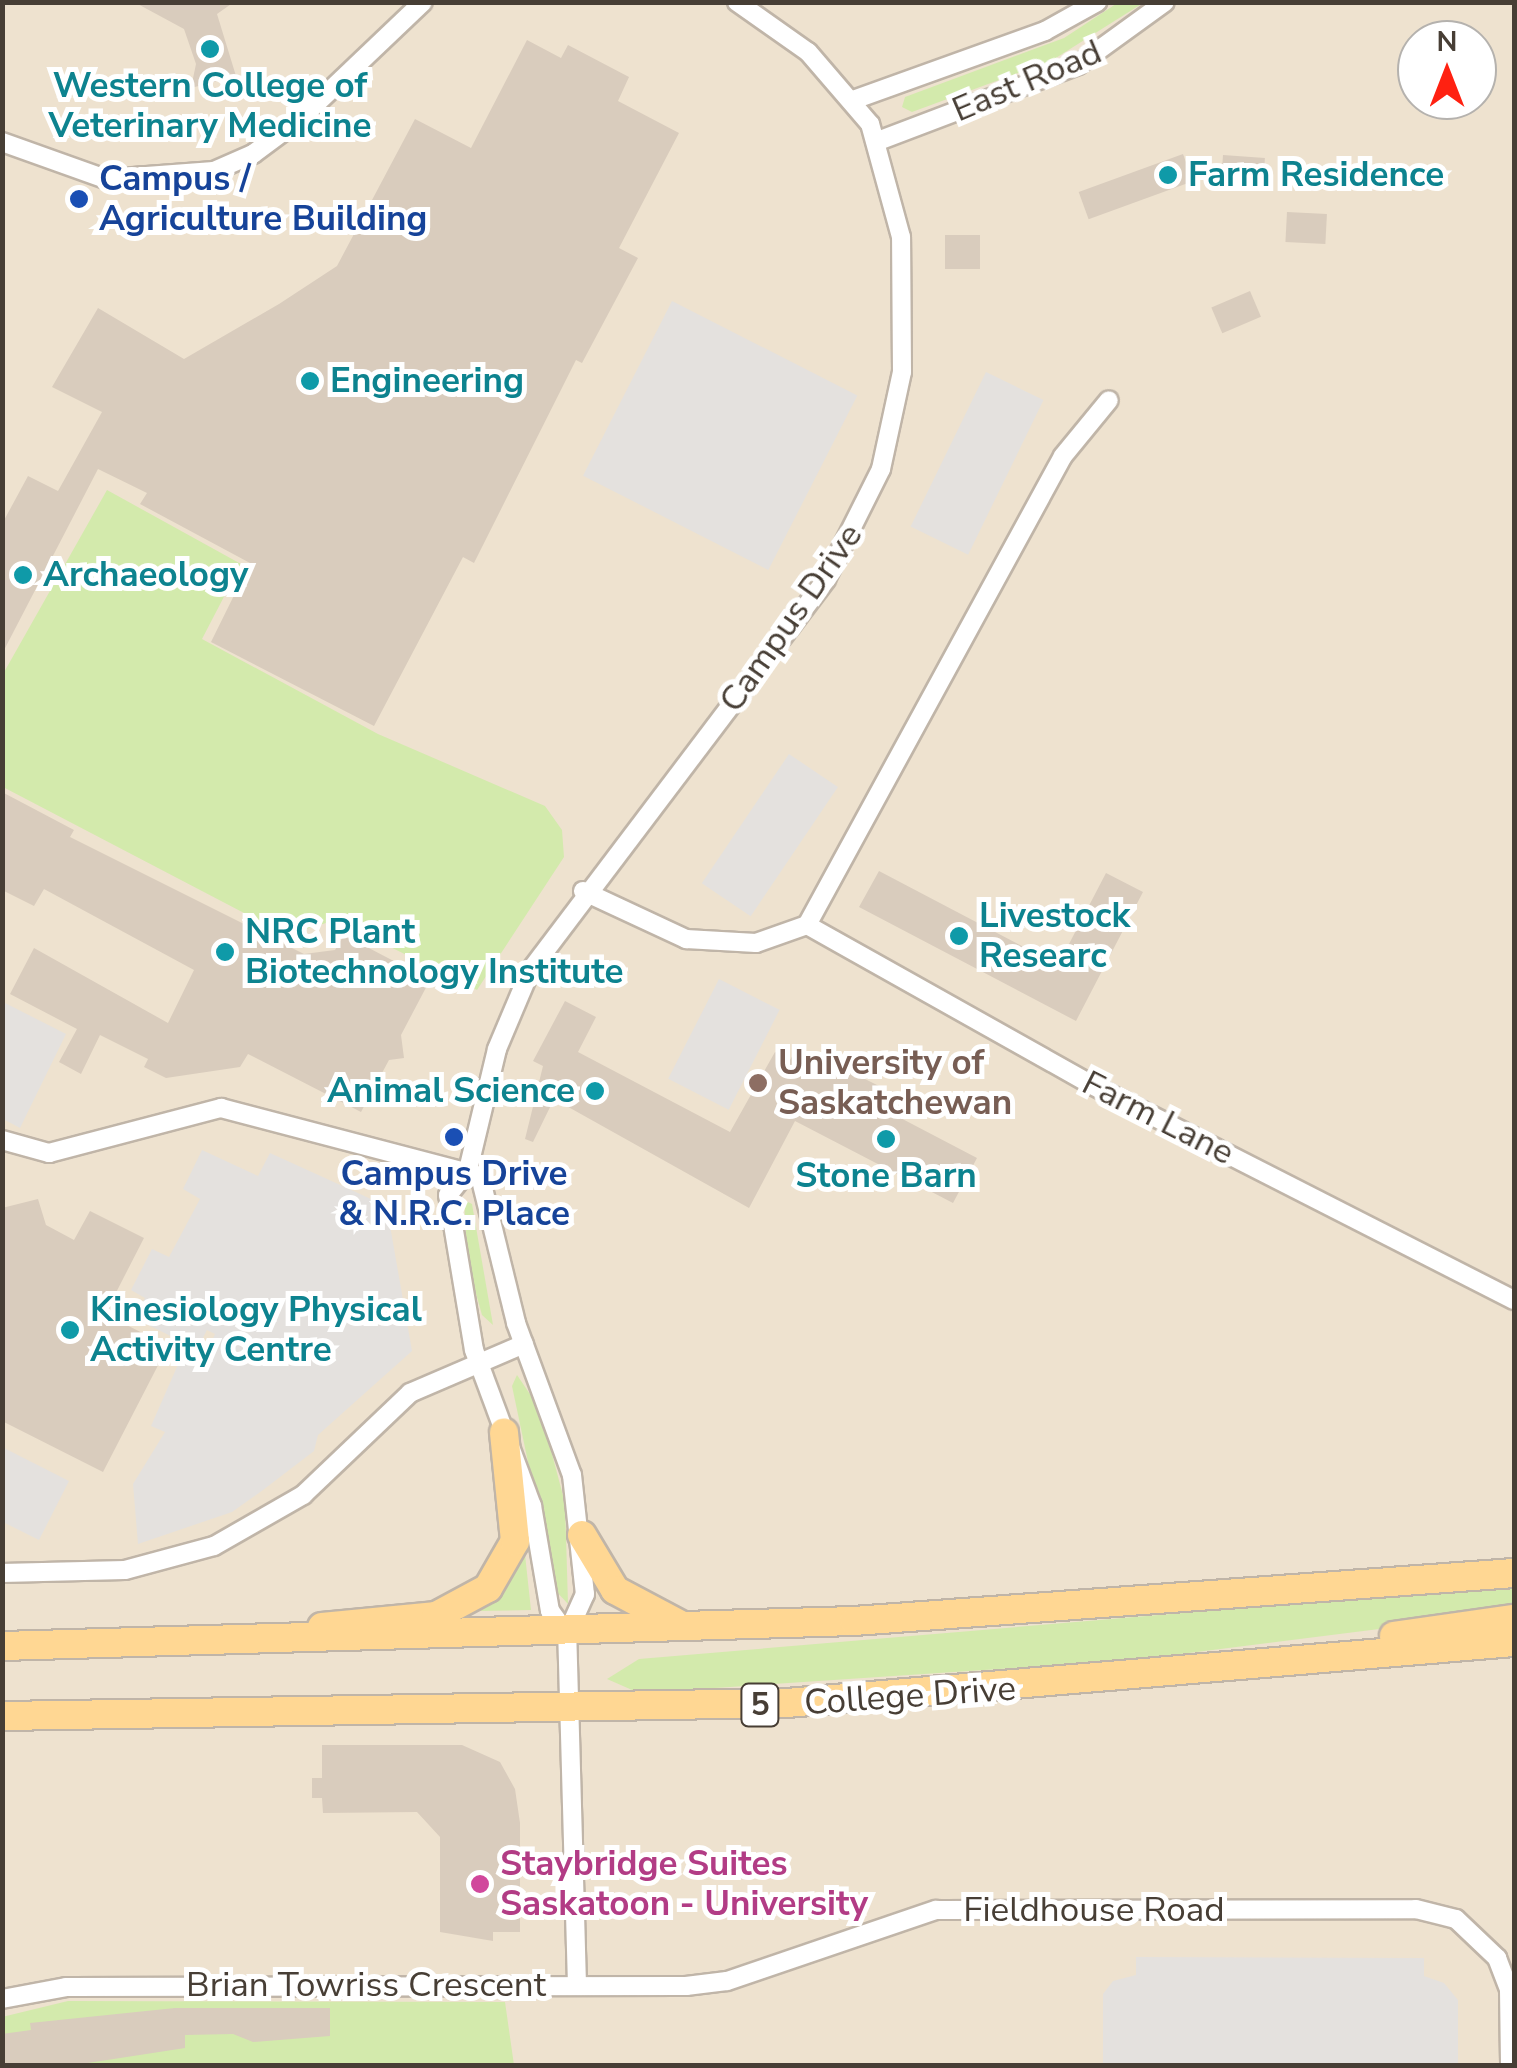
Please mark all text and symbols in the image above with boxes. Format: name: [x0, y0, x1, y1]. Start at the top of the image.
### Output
north arrow: [1397, 20, 1497, 120]
text: N: [1437, 23, 1457, 61]
street label: East Road: [946, 31, 1108, 131]
marker: Western College of Veterinary Medicine: [199, 38, 221, 60]
place label: Western College of Veterinary Medicine: [49, 65, 371, 147]
place label: Farm Residence: [1188, 154, 1444, 196]
place label: Campus / Agriculture Building: [99, 158, 428, 240]
marker: Farm Residence: [1157, 164, 1179, 186]
marker: Campus / Agriculture Building: [68, 188, 90, 210]
place label: Engineering: [330, 360, 524, 402]
marker: Engineering: [299, 370, 321, 392]
street label: Campus Drive: [711, 516, 871, 720]
place label: Archaeology: [43, 554, 248, 596]
marker: Archaeology: [12, 564, 34, 586]
place label: Livestock Researc: [979, 895, 1130, 977]
place label: NRC Plant Biotechnology Institute: [245, 911, 624, 993]
marker: Livestock Researc: [948, 925, 970, 947]
marker: NRC Plant Biotechnology Institute: [214, 941, 236, 963]
place label: University of Saskatchewan: [778, 1042, 1012, 1124]
street label: Farm Lane: [1075, 1062, 1241, 1174]
place label: Animal Science: [327, 1070, 575, 1112]
marker: University of Saskatchewan: [747, 1072, 769, 1094]
marker: Animal Science: [584, 1080, 606, 1102]
marker: Campus Drive & N.R.C. Place: [443, 1126, 465, 1148]
marker: Stone Barn: [875, 1128, 897, 1150]
place label: Campus Drive & N.R.C. Place: [338, 1153, 570, 1235]
place label: Stone Barn: [795, 1155, 977, 1197]
place label: Kinesiology Physical Activity Centre: [90, 1289, 422, 1371]
marker: Kinesiology Physical Activity Centre: [59, 1319, 81, 1341]
street label: College Drive: [803, 1668, 1017, 1724]
road number: 5: [740, 1678, 780, 1732]
place label: Staybridge Suites Saskatoon - University: [500, 1843, 868, 1925]
marker: Staybridge Suites Saskatoon - University: [469, 1873, 491, 1895]
street label: Fieldhouse Road: [963, 1889, 1225, 1931]
street label: Brian Towriss Crescent: [186, 1964, 546, 2006]

